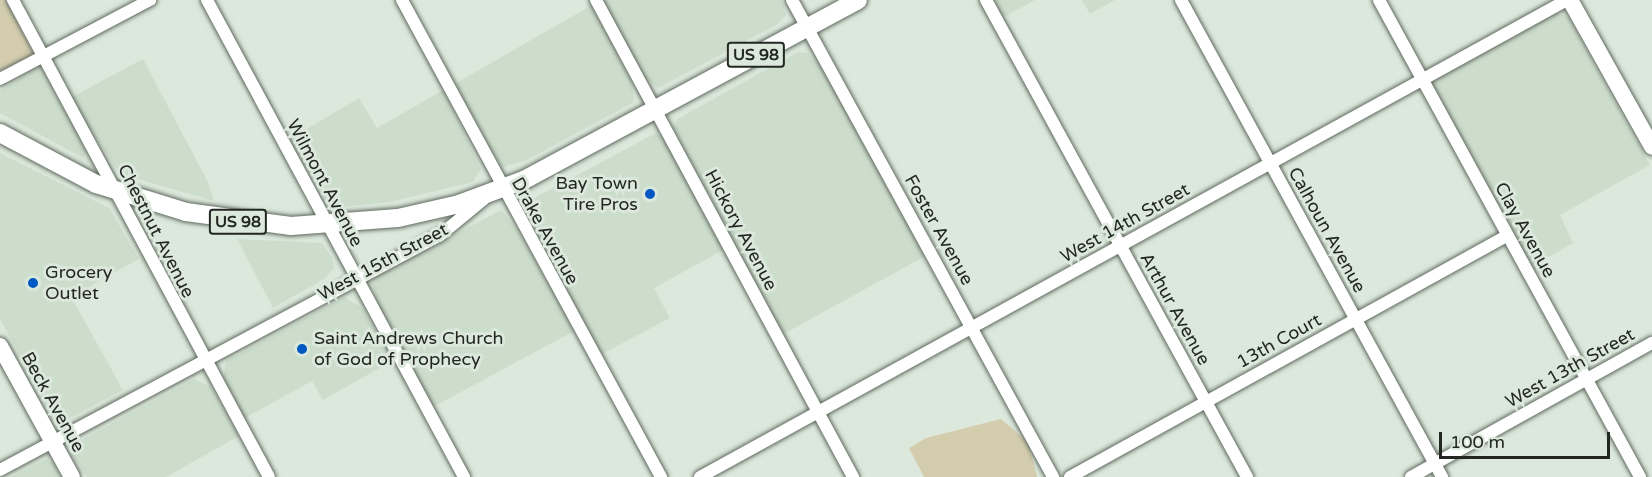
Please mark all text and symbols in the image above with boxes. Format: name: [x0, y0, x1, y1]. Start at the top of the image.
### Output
road number: US 98: [726, 42, 786, 68]
street label: Wilmont Avenue: [282, 116, 368, 250]
street label: Chestnut Avenue: [113, 161, 199, 301]
street label: Calhoun Avenue: [1284, 164, 1370, 296]
street label: Hickory Avenue: [700, 166, 782, 294]
street label: Foster Avenue: [900, 171, 978, 289]
place label: Bay Town Tire Pros: [555, 173, 638, 216]
street label: Drake Avenue: [507, 174, 583, 288]
street label: West 14th Street: [1057, 179, 1193, 267]
street label: Clay Avenue: [1490, 179, 1560, 281]
marker: Bay Town Tire Pros: [643, 187, 657, 201]
road number: US 98: [208, 209, 268, 235]
street label: West 15th Street: [314, 219, 452, 305]
street label: Arthur Avenue: [1135, 249, 1215, 369]
place label: Grocery Outlet: [45, 262, 112, 304]
marker: Grocery Outlet: [26, 276, 40, 290]
street label: 13th Court: [1233, 309, 1325, 373]
street label: West 13th Street: [1502, 324, 1638, 412]
place label: Saint Andrews Church of God of Prophecy: [314, 328, 503, 370]
marker: Saint Andrews Church of God of Prophecy: [295, 342, 309, 356]
street label: Beck Avenue: [17, 348, 89, 456]
scale bar: [1442, 420, 1613, 458]
text: 100 m: [1450, 431, 1505, 453]

